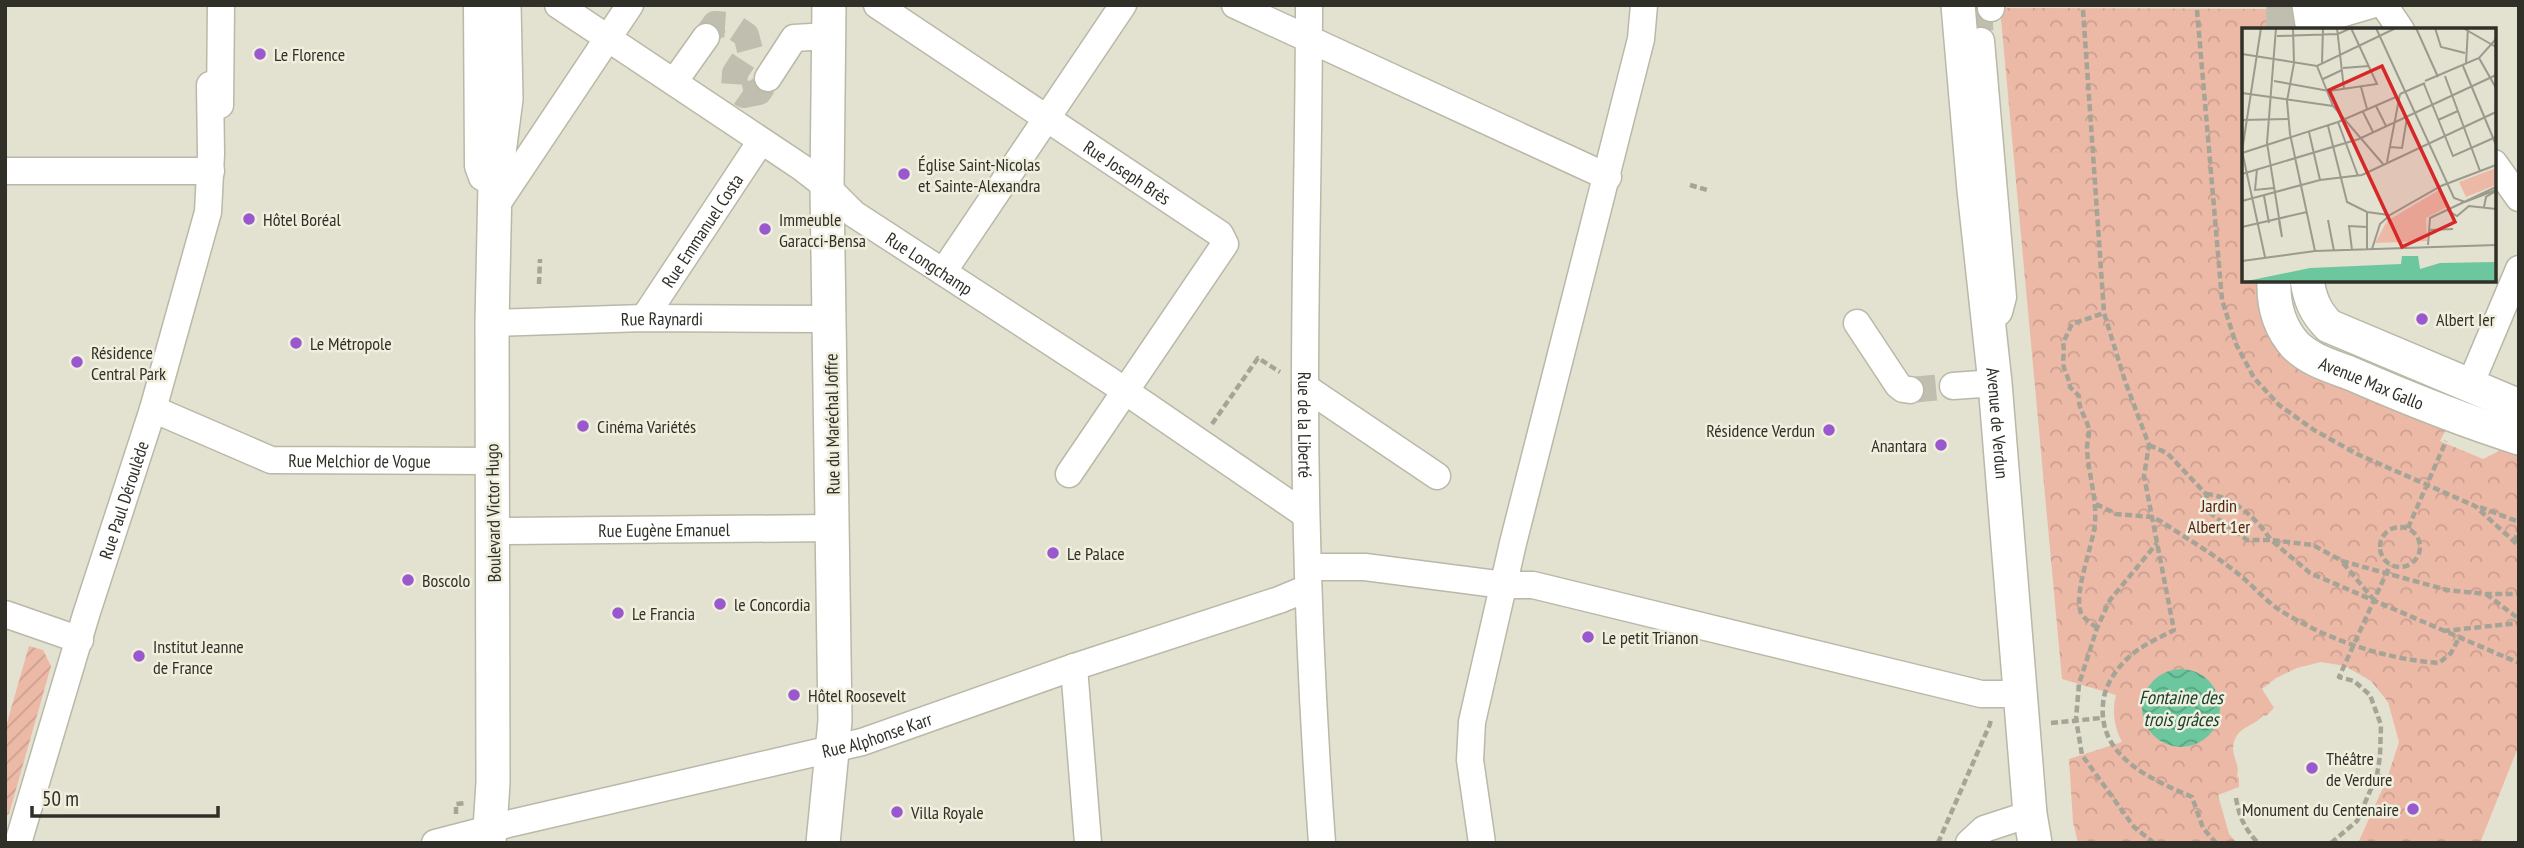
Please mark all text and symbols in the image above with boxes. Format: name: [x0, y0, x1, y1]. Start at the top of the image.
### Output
inset map: [2242, 28, 2496, 282]
place label: Le Florence: [274, 43, 345, 66]
marker: Le Florence: [252, 46, 268, 62]
street label: Rue Joseph Brès: [1079, 135, 1175, 209]
place label: Église Saint-Nicolas et Sainte-Alexandra: [918, 153, 1041, 197]
marker: Église Saint-Nicolas et Sainte-Alexandra: [896, 166, 912, 182]
street label: Rue Emmanuel Costa: [656, 169, 748, 291]
place label: Hôtel Boréal: [263, 208, 341, 231]
place label: Immeuble Garacci-Bensa: [779, 208, 866, 252]
marker: Hôtel Boréal: [241, 211, 257, 227]
marker: Immeuble Garacci-Bensa: [757, 221, 773, 237]
street label: Rue Longchamp: [882, 226, 977, 300]
street label: Rue Raynardi: [621, 306, 703, 330]
place label: Albert Ier: [2436, 308, 2495, 331]
marker: Albert Ier: [2414, 311, 2430, 327]
place label: Le Métropole: [310, 332, 392, 355]
marker: Le Métropole: [288, 335, 304, 351]
place label: Résidence Central Park: [91, 341, 166, 385]
street label: Avenue Max Gallo: [2316, 351, 2428, 414]
street label: Rue du Maréchal Joffre: [819, 353, 845, 495]
marker: Résidence Central Park: [69, 354, 85, 370]
street label: Avenue de Verdun: [1982, 366, 2014, 479]
street label: Rue de la Liberté: [1293, 372, 1317, 478]
place label: Cinéma Variétés: [597, 415, 696, 438]
marker: Cinéma Variétés: [575, 418, 591, 434]
place label: Résidence Verdun: [1706, 419, 1815, 442]
marker: Résidence Verdun: [1821, 422, 1837, 438]
place label: Anantara: [1871, 434, 1927, 457]
marker: Anantara: [1933, 437, 1949, 453]
street label: Rue Paul Déroulède: [94, 438, 153, 562]
street label: Boulevard Victor Hugo: [480, 443, 506, 583]
street label: Rue Melchior de Vogue: [288, 449, 431, 472]
park label: Jardin Albert 1er: [2188, 494, 2250, 538]
street label: Rue Eugène Emanuel: [598, 517, 731, 542]
place label: Le Palace: [1067, 542, 1125, 565]
marker: Le Palace: [1045, 545, 1061, 561]
place label: Boscolo: [422, 569, 470, 592]
marker: Boscolo: [400, 572, 416, 588]
place label: le Concordia: [734, 593, 811, 616]
marker: le Concordia: [712, 596, 728, 612]
place label: Le Francia: [632, 602, 695, 625]
marker: Le Francia: [610, 605, 626, 621]
place label: Le petit Trianon: [1602, 626, 1698, 649]
marker: Le petit Trianon: [1580, 629, 1596, 645]
place label: Institut Jeanne de France: [153, 635, 244, 679]
marker: Institut Jeanne de France: [131, 648, 147, 664]
place label: Hôtel Roosevelt: [808, 684, 906, 707]
water label: Fontaine des trois grâces: [2139, 685, 2225, 731]
marker: Hôtel Roosevelt: [786, 687, 802, 703]
street label: Rue Alphonse Karr: [819, 707, 935, 762]
place label: Théâtre de Verdure: [2326, 747, 2392, 791]
marker: Théâtre de Verdure: [2304, 760, 2320, 776]
scale bar: [32, 774, 217, 818]
text: 50 m: [42, 785, 79, 812]
place label: Monument du Centenaire: [2242, 798, 2399, 821]
place label: Villa Royale: [910, 801, 984, 824]
marker: Monument du Centenaire: [2405, 801, 2421, 817]
marker: Villa Royale: [889, 804, 905, 820]

